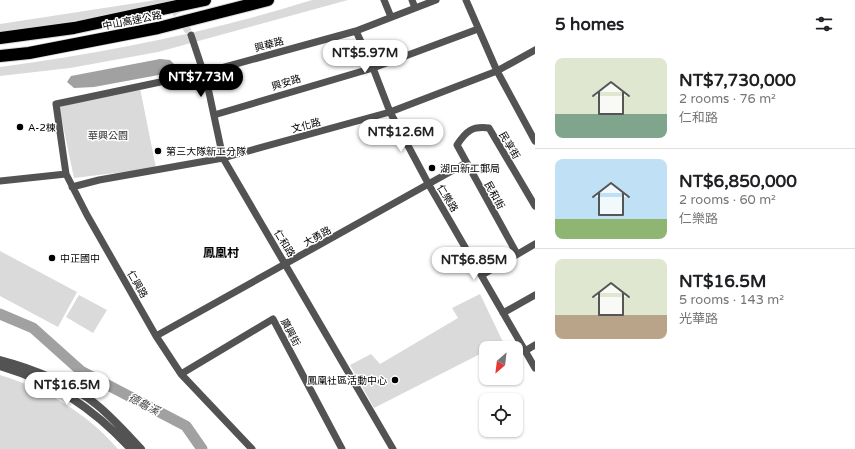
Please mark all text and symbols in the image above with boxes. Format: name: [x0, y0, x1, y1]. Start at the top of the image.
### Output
street label: 中山高速公路: [102, 9, 163, 33]
icon: filters: [813, 13, 835, 35]
text: 5 homes: [555, 14, 624, 35]
street label: 興華路: [253, 35, 285, 55]
pin: NT$5.97M: [324, 40, 406, 74]
text: NT$5.97M: [332, 45, 398, 61]
pin: NT$7.73M: [160, 64, 242, 98]
text: NT$7.73M: [168, 69, 234, 85]
text: NT$7,730,000: [679, 70, 796, 91]
street label: 興安路: [270, 73, 302, 93]
icon: home: [587, 74, 635, 122]
text: 2 rooms · 76 m²: [679, 91, 776, 107]
text: 仁和路: [679, 110, 718, 126]
street label: 文化路: [290, 116, 322, 136]
pin: NT$12.6M: [360, 119, 442, 153]
marker: A-2棟: [15, 122, 25, 132]
place label: A-2棟: [28, 122, 56, 134]
text: NT$12.6M: [368, 124, 434, 140]
park label: 華興公園: [88, 130, 128, 142]
street label: 民享街: [496, 130, 522, 161]
marker: 第三大隊新工分隊: [153, 146, 163, 156]
place label: 第三大隊新工分隊: [166, 146, 246, 158]
marker: 湖口新工郵局: [427, 163, 437, 173]
place label: 湖口新工郵局: [440, 163, 500, 175]
text: NT$6,850,000: [679, 171, 797, 192]
icon: home: [587, 175, 635, 223]
street label: 民和街: [482, 179, 507, 212]
street label: 仁樂路: [434, 183, 460, 214]
text: 2 rooms · 60 m²: [679, 192, 776, 208]
text: 仁樂路: [679, 211, 718, 227]
street label: 大勇路: [301, 224, 334, 249]
street label: 仁和路: [271, 228, 297, 259]
district label: 鳳凰村: [203, 246, 239, 260]
pin: NT$6.85M: [433, 247, 515, 281]
text: NT$6.85M: [441, 252, 507, 268]
marker: 中正國中: [47, 253, 57, 263]
place label: 中正國中: [60, 253, 100, 265]
street label: 仁興路: [124, 269, 150, 300]
text: NT$16.5M: [679, 271, 766, 292]
icon: home: [587, 275, 635, 323]
text: 5 rooms · 143 m²: [679, 292, 784, 308]
text: 光華路: [679, 311, 718, 327]
street label: 廣興街: [278, 316, 302, 349]
north arrow: [479, 341, 523, 385]
map controls: [479, 341, 523, 437]
pin: NT$16.5M: [26, 372, 108, 406]
place label: 鳳凰社區活動中心: [307, 375, 387, 387]
marker: 鳳凰社區活動中心: [390, 375, 400, 385]
text: NT$16.5M: [34, 377, 100, 393]
water label: 德龜溪: [126, 391, 163, 419]
button: locate: [479, 393, 523, 437]

